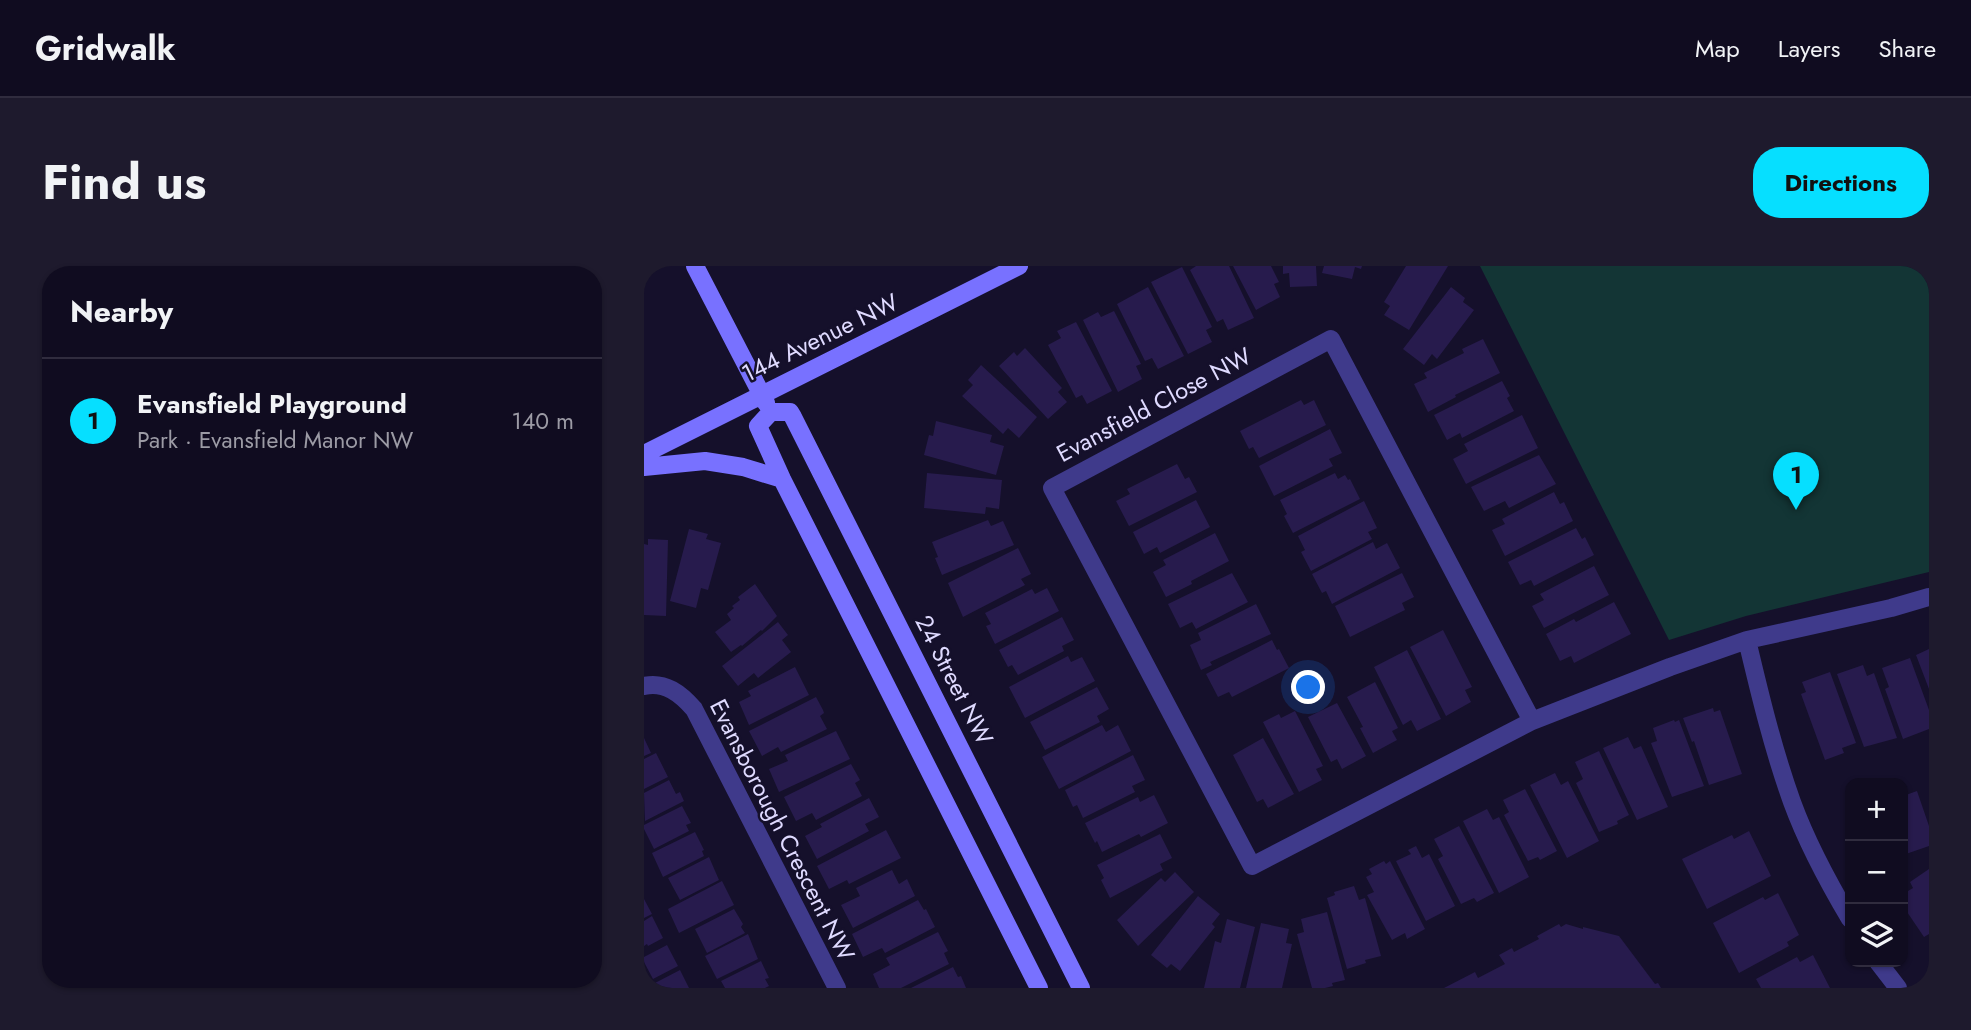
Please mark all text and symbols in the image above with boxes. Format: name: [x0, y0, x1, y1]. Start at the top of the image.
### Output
text: Gridwalk: [35, 25, 176, 72]
text: Map: [1695, 31, 1740, 66]
text: Layers: [1778, 31, 1840, 66]
text: Share: [1878, 31, 1936, 66]
text: Find us: [42, 147, 206, 217]
button: Directions: [1753, 147, 1929, 218]
street label: 144 Avenue NW: [736, 284, 904, 391]
text: Nearby: [70, 290, 173, 333]
street label: Evansfield Close NW: [1050, 338, 1258, 471]
text: Evansfield Playground: [137, 385, 407, 423]
text: 1: [87, 404, 99, 438]
text: 140 m: [512, 404, 574, 438]
text: Park · Evansfield Manor NW: [137, 423, 413, 457]
pin: 1: [1773, 452, 1819, 510]
street label: 24 Street NW: [907, 609, 1002, 751]
your location: [1291, 670, 1325, 704]
street label: Evansborough Crescent NW: [701, 693, 864, 967]
map controls: [1845, 778, 1908, 967]
button: +: [1845, 778, 1908, 841]
button: −: [1845, 841, 1908, 904]
button: layers: [1845, 904, 1908, 967]

